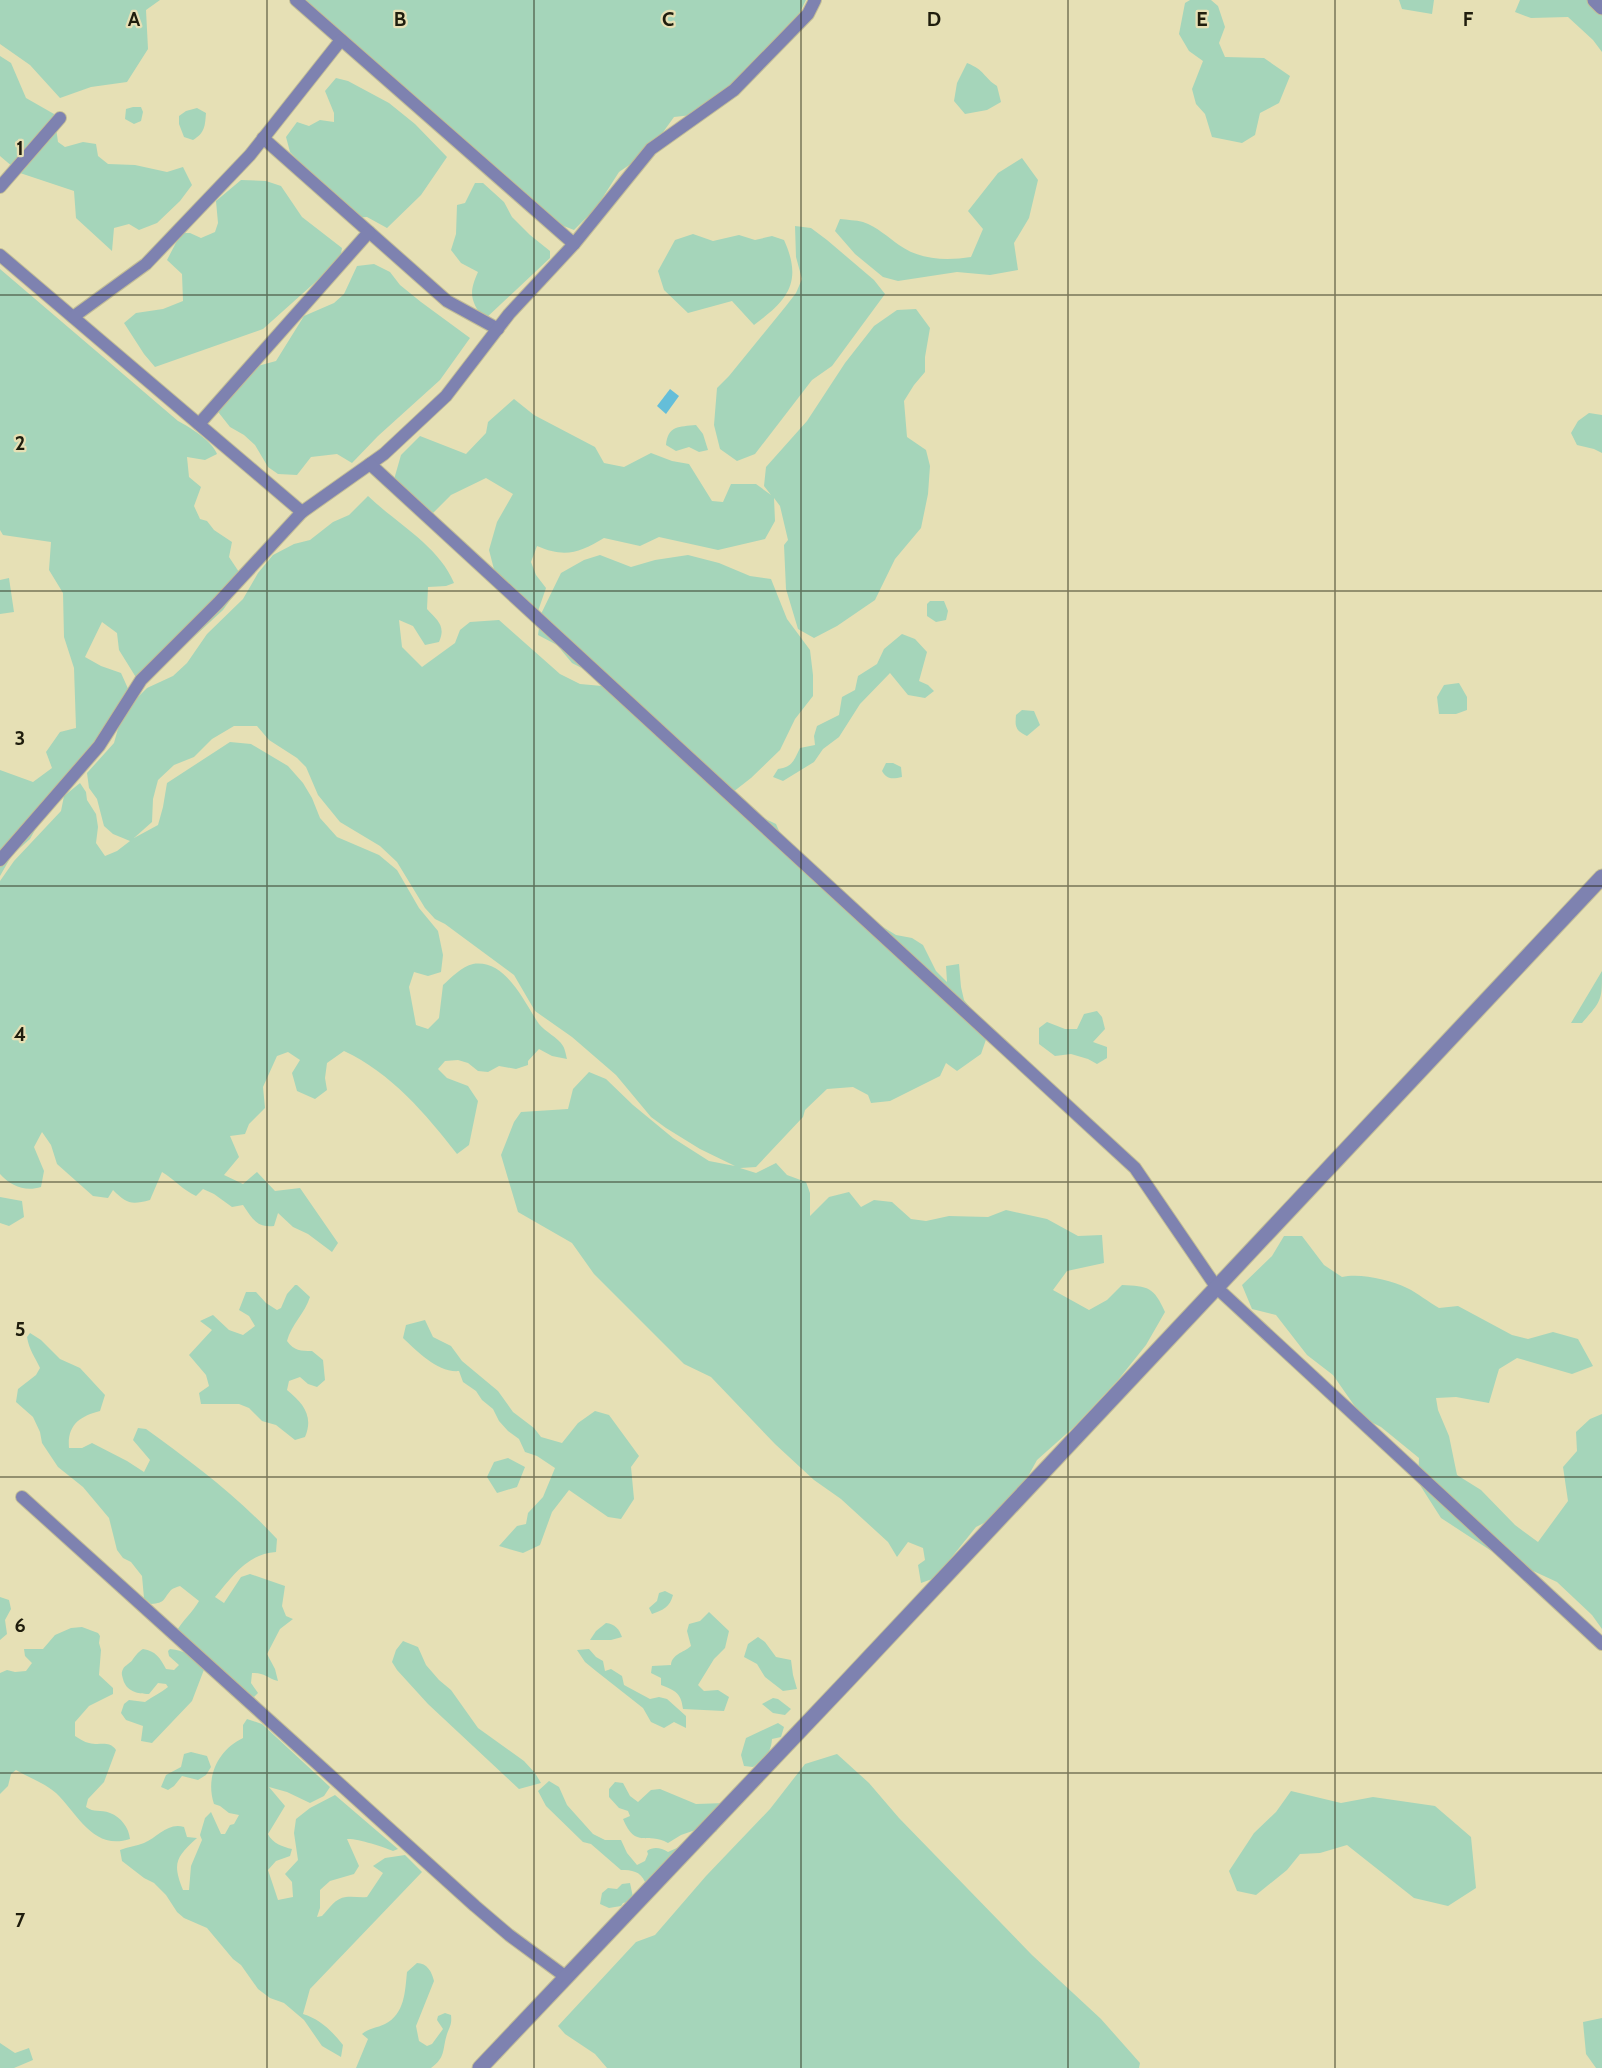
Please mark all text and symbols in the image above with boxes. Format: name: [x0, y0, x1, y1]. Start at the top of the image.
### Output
text: A: [128, 7, 141, 31]
text: B: [394, 7, 406, 31]
text: C: [662, 7, 674, 31]
text: D: [927, 7, 941, 31]
text: E: [1196, 7, 1208, 31]
text: F: [1463, 7, 1474, 31]
text: 1: [16, 136, 24, 160]
text: 2: [15, 431, 25, 455]
text: 3: [15, 726, 25, 750]
text: 4: [14, 1022, 26, 1046]
text: 5: [15, 1317, 25, 1341]
text: 6: [14, 1613, 26, 1637]
text: 7: [15, 1908, 26, 1932]

